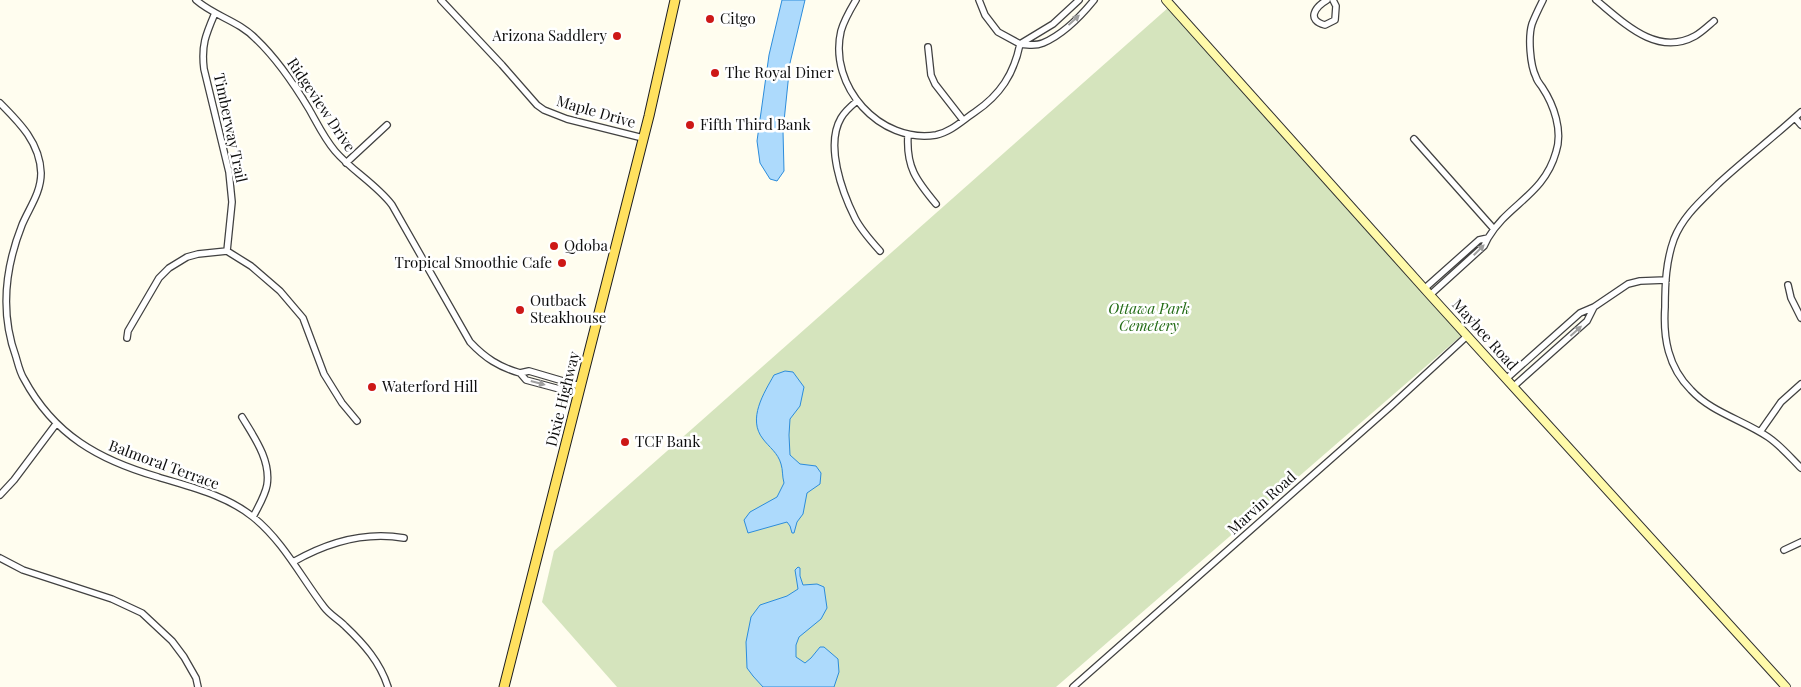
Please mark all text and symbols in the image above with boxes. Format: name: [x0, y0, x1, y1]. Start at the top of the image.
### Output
place label: Citgo: [720, 8, 756, 28]
marker: Citgo: [704, 13, 716, 25]
one-way arrow: [1068, 14, 1080, 26]
place label: Arizona Saddlery: [491, 25, 607, 45]
marker: Arizona Saddlery: [611, 30, 623, 42]
street label: Ridgeview Drive: [283, 54, 361, 155]
place label: The Royal Diner: [725, 62, 834, 82]
marker: The Royal Diner: [709, 67, 721, 79]
street label: Timberway Trail: [210, 71, 252, 184]
street label: Maple Drive: [554, 90, 638, 132]
place label: Fifth Third Bank: [700, 114, 811, 134]
marker: Fifth Third Bank: [684, 119, 696, 131]
place label: Qdoba: [564, 235, 608, 255]
marker: Qdoba: [548, 240, 560, 252]
one-way arrow: [1473, 245, 1485, 257]
place label: Tropical Smoothie Cafe: [394, 252, 552, 272]
marker: Tropical Smoothie Cafe: [556, 257, 568, 269]
place label: Outback Steakhouse: [530, 290, 606, 327]
street label: Maybee Road: [1448, 294, 1523, 374]
park label: Ottawa Park Cemetery: [1108, 298, 1190, 335]
marker: Outback Steakhouse: [514, 304, 526, 316]
one-way arrow: [1569, 325, 1581, 337]
street label: Dixie Highway: [541, 349, 584, 448]
place label: Waterford Hill: [381, 376, 478, 396]
one-way arrow: [531, 379, 546, 387]
marker: Waterford Hill: [366, 381, 378, 393]
place label: TCF Bank: [635, 431, 701, 451]
street label: Balmoral Terrace: [106, 435, 222, 493]
marker: TCF Bank: [619, 436, 631, 448]
street label: Marvin Road: [1223, 466, 1300, 538]

